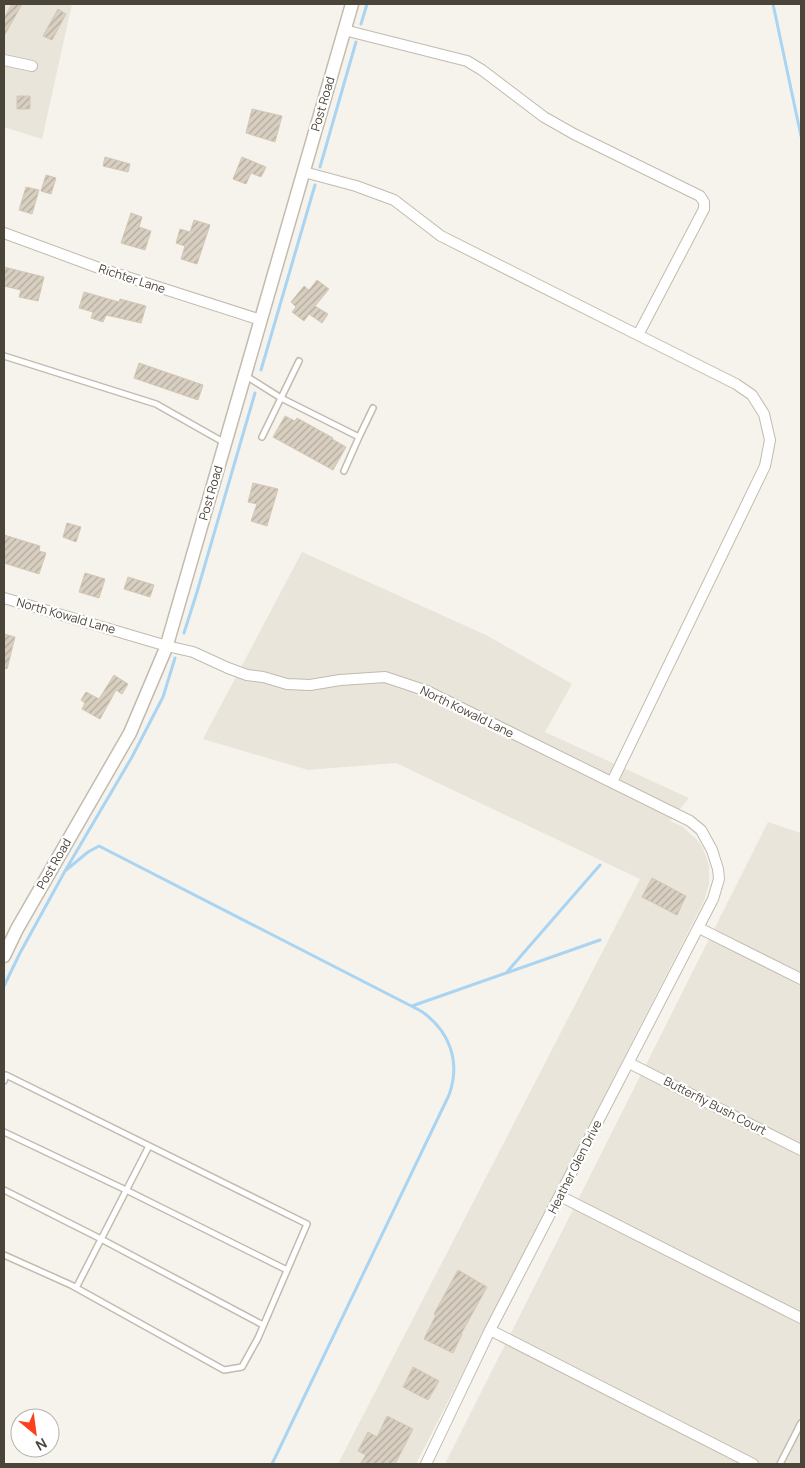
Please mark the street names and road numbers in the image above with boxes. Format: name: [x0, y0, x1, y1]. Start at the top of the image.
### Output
street label: Post Road: [307, 75, 338, 133]
street label: Richter Lane: [97, 260, 168, 297]
street label: Post Road: [195, 464, 226, 522]
street label: North Kowald Lane: [15, 593, 118, 638]
street label: North Kowald Lane: [418, 682, 517, 742]
street label: Post Road: [32, 835, 75, 892]
street label: Butterfly Bush Court: [661, 1072, 770, 1139]
street label: Heather Glen Drive: [544, 1117, 606, 1217]

